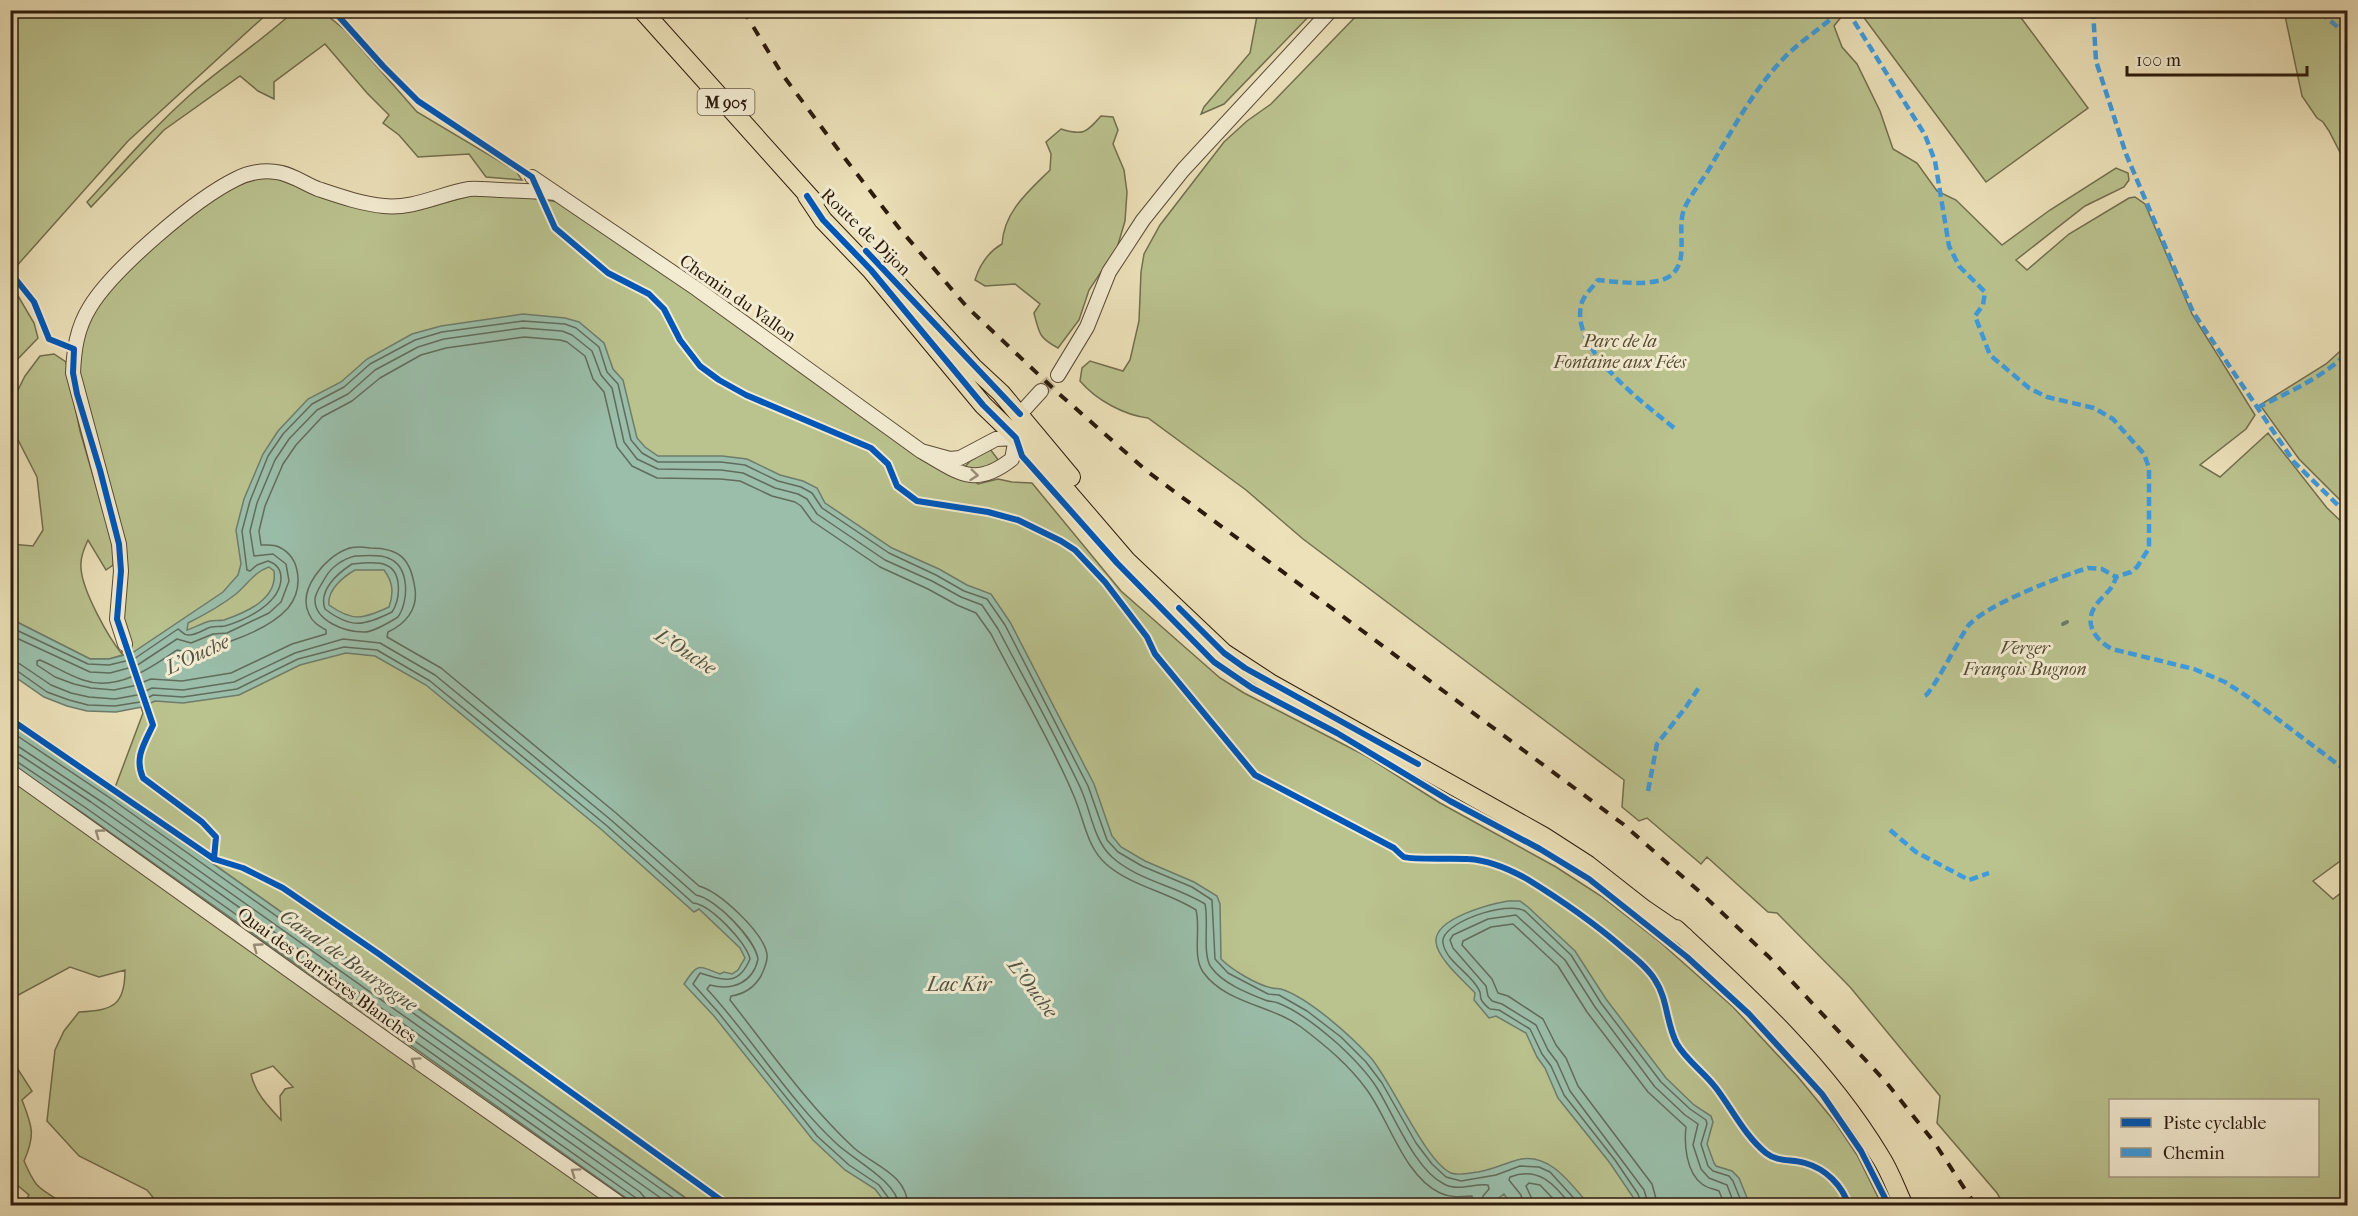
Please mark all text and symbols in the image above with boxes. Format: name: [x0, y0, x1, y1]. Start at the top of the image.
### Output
scale bar: [2127, 39, 2307, 77]
text: 100 m: [2136, 50, 2181, 71]
road number: M 905: [698, 89, 754, 115]
street label: Route de Dijon: [816, 184, 915, 281]
street label: Chemin du Vallon: [675, 250, 801, 347]
park label: Parc de la Fontaine aux Fées: [1553, 331, 1687, 373]
one-way arrow: [969, 468, 979, 481]
water label: L'Ouche: [649, 622, 721, 680]
water label: L'Ouche: [160, 629, 234, 680]
park label: Verger François Bugnon: [1962, 638, 2087, 680]
one-way arrow: [94, 829, 105, 840]
street label: Quai des Carrières Blanches: [233, 903, 421, 1048]
water label: Canal de Bourgogne: [276, 904, 423, 1017]
one-way arrow: [253, 943, 264, 954]
water label: L'Ouche: [1002, 953, 1063, 1023]
water label: Lac Kir: [925, 973, 993, 996]
one-way arrow: [411, 1057, 422, 1068]
legend: [2109, 1099, 2319, 1177]
text: Piste cyclable: [2163, 1113, 2266, 1134]
text: Chemin: [2163, 1143, 2225, 1164]
one-way arrow: [571, 1168, 582, 1179]

